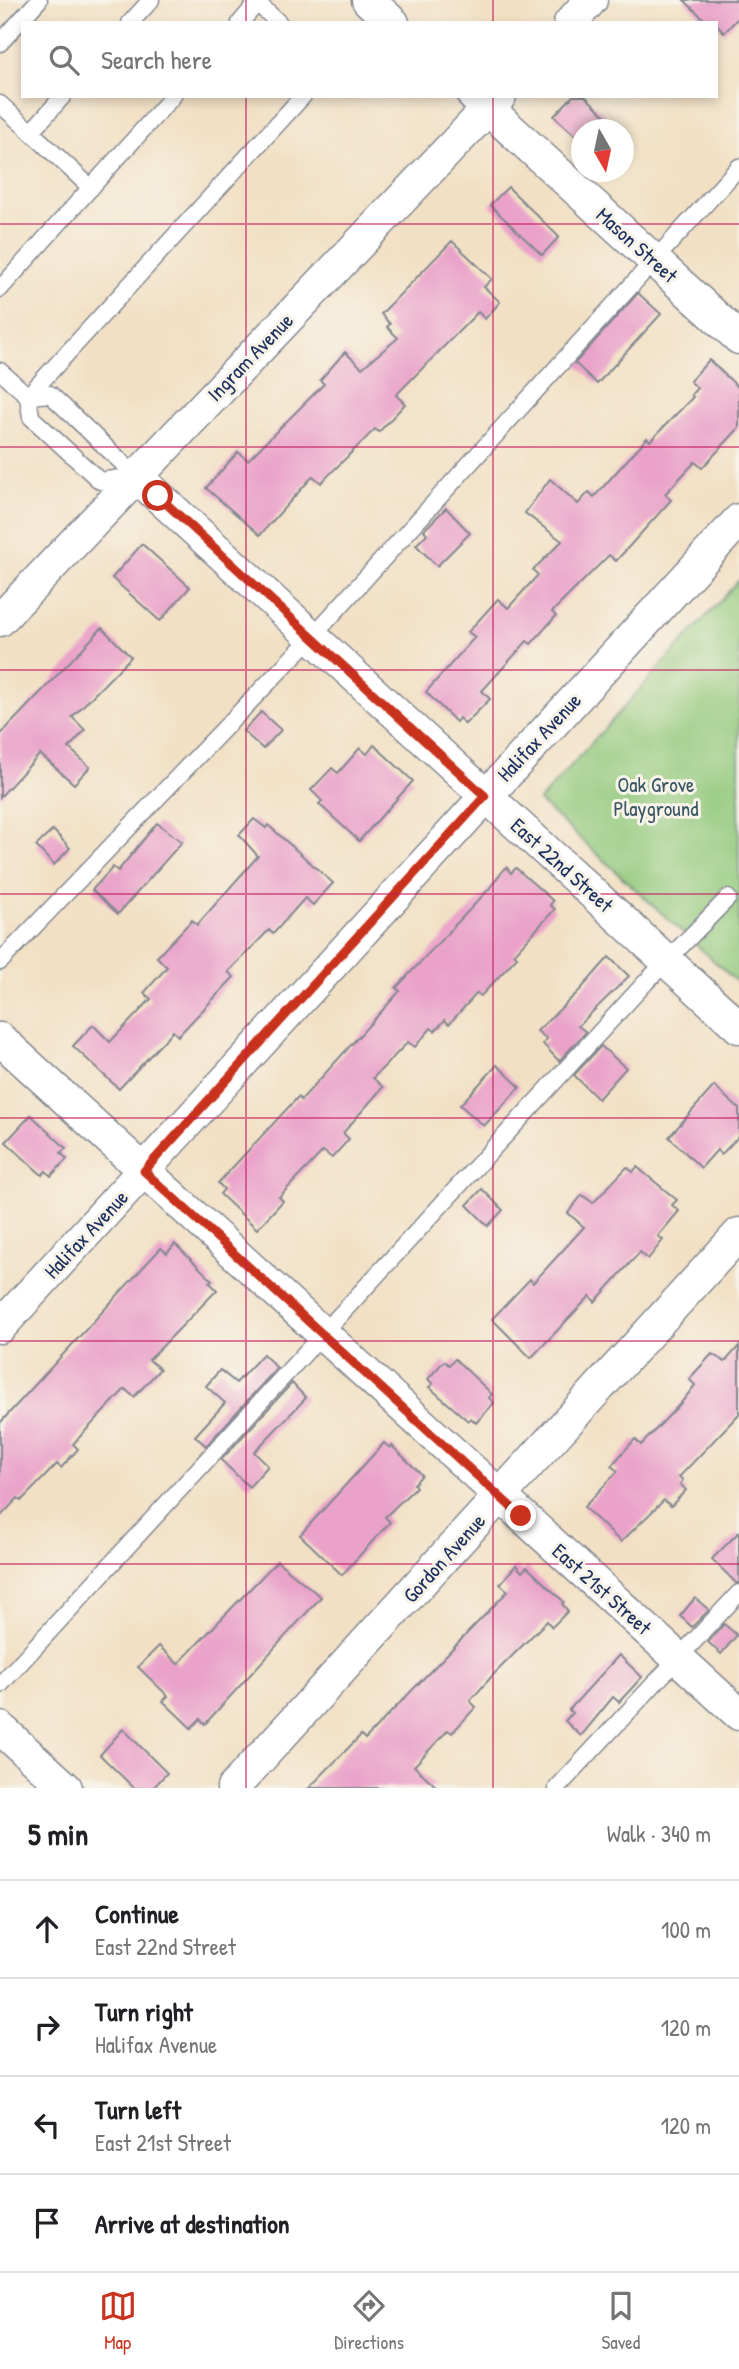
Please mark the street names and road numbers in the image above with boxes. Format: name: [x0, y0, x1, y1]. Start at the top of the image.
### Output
street label: Mason Street: [590, 201, 685, 290]
street label: Ingram Avenue: [201, 306, 299, 408]
street label: Halifax Avenue: [490, 686, 588, 788]
street label: East 22nd Street: [504, 811, 620, 919]
street label: Halifax Avenue: [37, 1183, 135, 1285]
street label: Gordon Avenue: [396, 1507, 492, 1609]
street label: East 21st Street: [546, 1537, 658, 1642]

